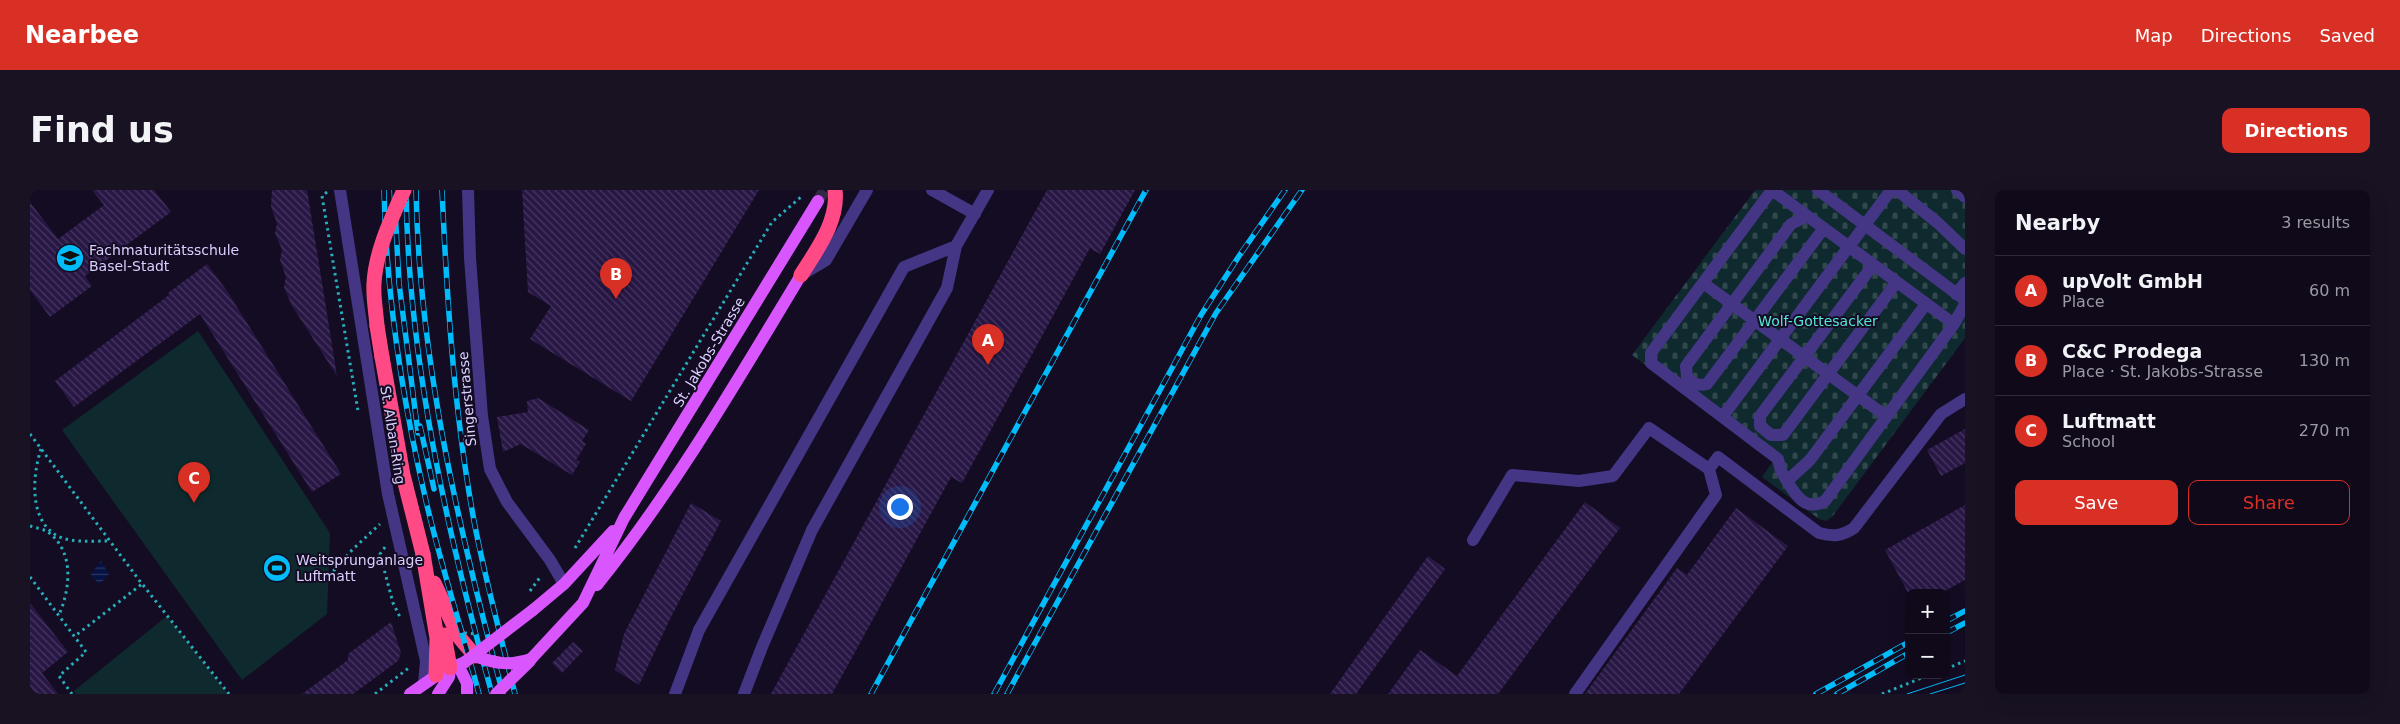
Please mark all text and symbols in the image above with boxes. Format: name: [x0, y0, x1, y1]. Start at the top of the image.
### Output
text: Nearbee: [25, 21, 139, 49]
text: Map: [2135, 25, 2173, 46]
text: Directions: [2201, 25, 2291, 46]
text: Saved: [2319, 25, 2375, 46]
button: Directions: [2222, 108, 2370, 153]
text: Find us: [30, 110, 174, 150]
text: Nearby: [2015, 211, 2100, 235]
text: 3 results: [2281, 213, 2350, 232]
place label: Fachmaturitätsschule Basel-Stadt: [89, 242, 239, 274]
school or university icon: Fachmaturitätsschule Basel-Stadt: [55, 243, 85, 273]
pin: B: [600, 258, 632, 299]
text: upVolt GmbH: [2062, 270, 2203, 292]
text: A: [2025, 281, 2037, 300]
text: 60 m: [2309, 281, 2350, 300]
text: Place: [2062, 292, 2105, 311]
street label: St. Jakobs-Strasse: [670, 294, 748, 410]
park label: Wolf-Gottesacker: [1758, 313, 1878, 329]
pin: A: [972, 324, 1004, 365]
text: C&C Prodega: [2062, 340, 2202, 362]
street label: Singerstrasse: [455, 351, 479, 447]
text: B: [2025, 351, 2037, 370]
text: 130 m: [2299, 351, 2350, 370]
text: Place · St. Jakobs-Strasse: [2062, 362, 2263, 381]
street label: St. Alban-Ring: [377, 385, 409, 485]
text: Luftmatt: [2062, 410, 2156, 432]
text: C: [2025, 421, 2037, 440]
text: 270 m: [2299, 421, 2350, 440]
text: School: [2062, 432, 2115, 451]
pin: C: [178, 462, 210, 503]
button: Save: [2015, 480, 2178, 525]
button: Share: [2188, 480, 2350, 525]
your location: [887, 494, 913, 520]
place label: Weitsprunganlage Luftmatt: [296, 552, 423, 584]
sports icon: Weitsprunganlage Luftmatt: [262, 553, 292, 583]
map controls: [1905, 589, 1950, 679]
button: +: [1905, 589, 1950, 634]
button: −: [1905, 634, 1950, 679]

